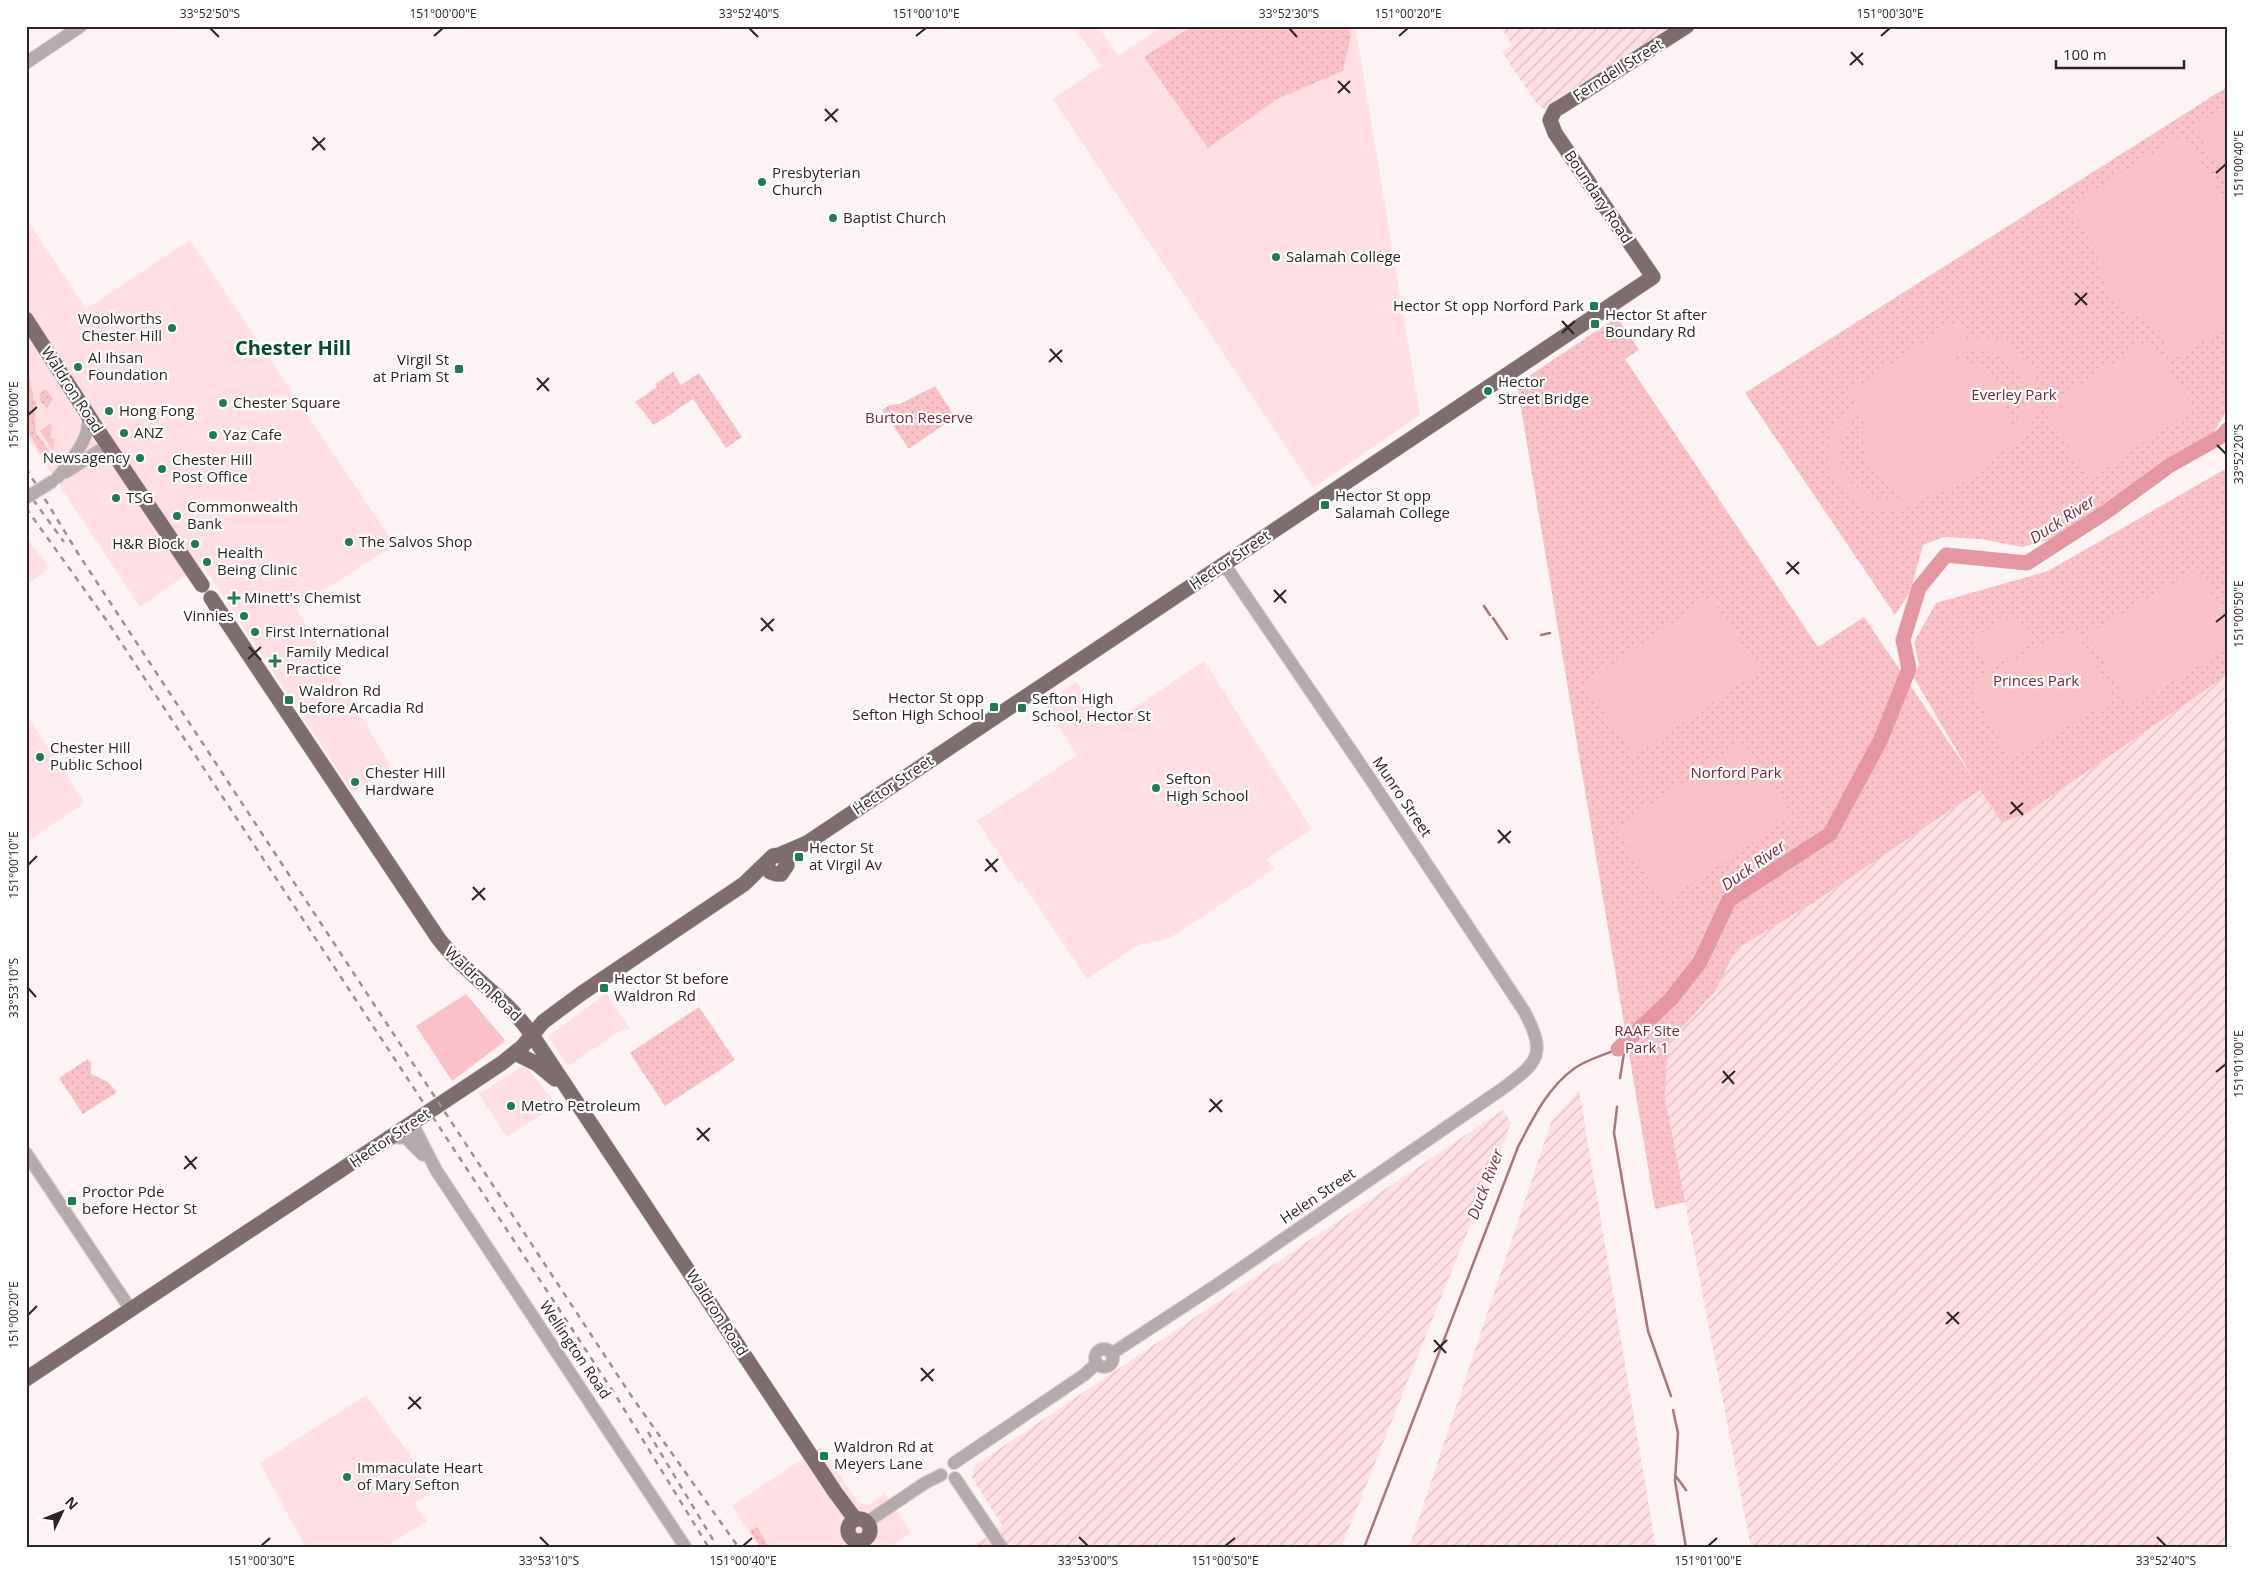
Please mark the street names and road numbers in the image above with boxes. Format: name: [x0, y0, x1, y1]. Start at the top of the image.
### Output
street label: Ferndell Street: [1569, 34, 1666, 105]
street label: Boundary Road: [1560, 146, 1637, 247]
street label: Waldron Road: [37, 342, 108, 437]
street label: Hector Street: [1185, 525, 1274, 593]
street label: Hector Street: [848, 750, 937, 818]
street label: Munro Street: [1369, 752, 1437, 841]
street label: Waldron Road: [441, 942, 526, 1025]
street label: Hector Street: [345, 1103, 434, 1171]
street label: Helen Street: [1276, 1163, 1359, 1228]
street label: Waldron Road: [682, 1265, 753, 1360]
street label: Wellington Road: [536, 1296, 616, 1402]

